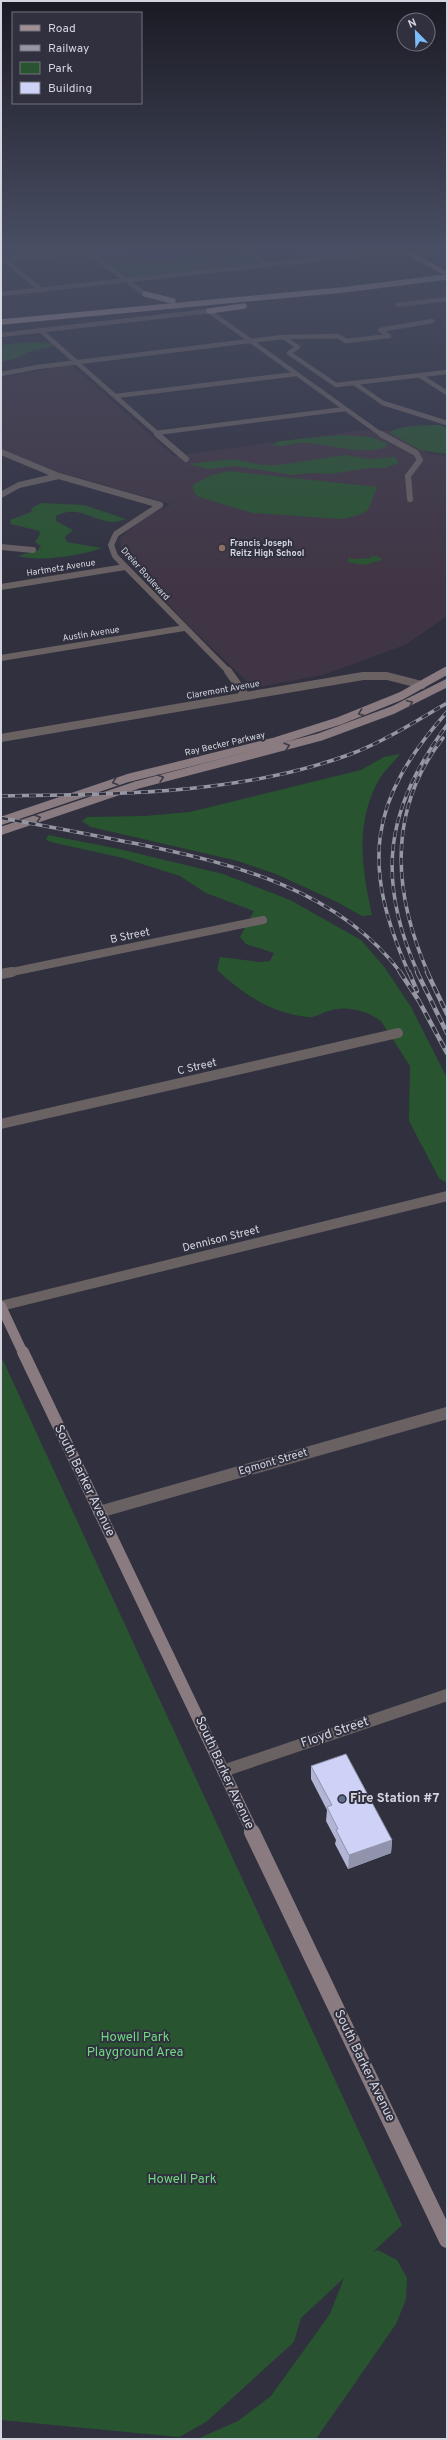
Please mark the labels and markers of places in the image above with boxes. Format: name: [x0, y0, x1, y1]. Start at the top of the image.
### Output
place label: Francis Joseph Reitz High School: [230, 538, 304, 559]
marker: Francis Joseph Reitz High School: [217, 543, 227, 553]
place label: Fire Station #7: [350, 1791, 439, 1807]
marker: Fire Station #7: [337, 1794, 347, 1804]

